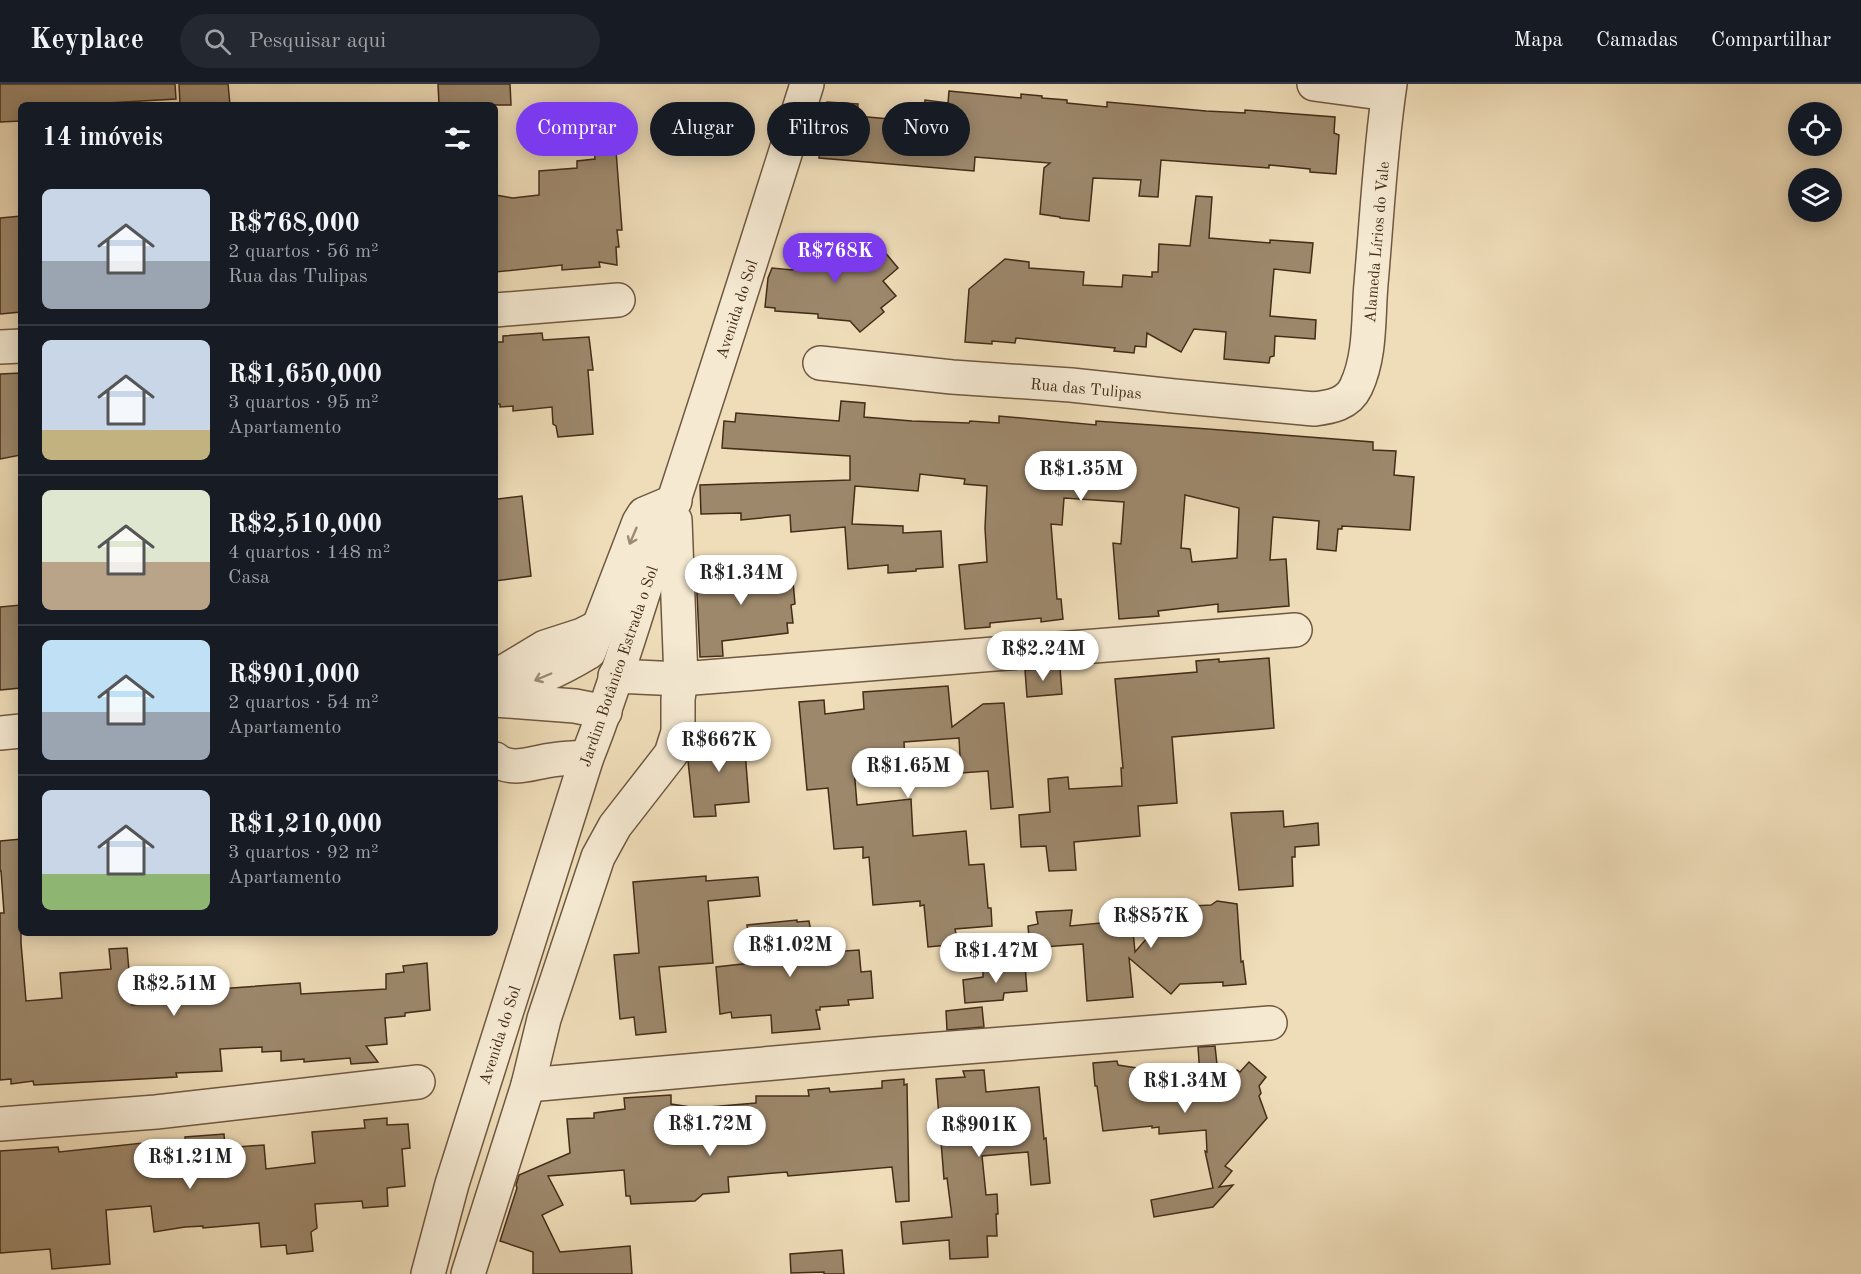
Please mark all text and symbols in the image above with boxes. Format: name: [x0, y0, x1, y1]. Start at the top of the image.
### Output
search box: [180, 14, 600, 68]
icon: search: [201, 25, 234, 58]
text: Keyplace: [30, 27, 144, 55]
text: Pesquisar aqui: [249, 30, 386, 52]
text: Mapa: [1514, 30, 1563, 51]
text: Camadas: [1596, 30, 1678, 51]
text: Compartilhar: [1711, 30, 1831, 51]
chip: Comprar: [516, 102, 638, 156]
chip: Alugar: [650, 102, 755, 156]
chip: Filtros: [767, 102, 870, 156]
chip: Novo: [882, 102, 970, 156]
map controls: [1788, 102, 1842, 222]
button: locate: [1788, 102, 1842, 156]
icon: filters: [441, 122, 474, 155]
text: 14 imóveis: [42, 125, 163, 151]
street label: Alameda Lírios do Vale: [1363, 161, 1393, 324]
button: layers: [1788, 168, 1842, 222]
text: R$768,000: [228, 211, 360, 237]
icon: home: [90, 213, 162, 285]
pin: R$768K: [786, 233, 884, 284]
text: 2 quartos · 56 m²: [228, 242, 379, 262]
text: R$768K: [797, 242, 873, 262]
street label: Avenida do Sol: [714, 258, 761, 361]
text: Rua das Tulipas: [228, 267, 368, 287]
text: R$1,650,000: [228, 362, 382, 388]
icon: home: [90, 364, 162, 436]
street label: Rua das Tulipas: [1029, 377, 1142, 403]
text: 3 quartos · 95 m²: [228, 393, 379, 413]
text: Apartamento: [228, 418, 341, 438]
pin: R$1.35M: [1026, 451, 1136, 502]
text: R$1.35M: [1039, 460, 1123, 480]
text: R$2,510,000: [228, 512, 382, 538]
icon: home: [90, 514, 162, 586]
one-way arrow: [627, 527, 638, 545]
text: 4 quartos · 148 m²: [228, 543, 390, 563]
pin: R$1.34M: [686, 555, 796, 606]
street label: Jardim Botânico Estrada o Sol: [578, 564, 662, 769]
text: R$1.34M: [699, 564, 783, 584]
text: Casa: [228, 568, 270, 588]
pin: R$2.24M: [988, 631, 1098, 682]
text: R$2.24M: [1001, 640, 1085, 660]
text: R$901,000: [228, 662, 360, 688]
icon: home: [90, 664, 162, 736]
one-way arrow: [534, 672, 552, 683]
text: 2 quartos · 54 m²: [228, 693, 379, 713]
text: Apartamento: [228, 718, 341, 738]
pin: R$667K: [670, 722, 768, 773]
text: R$667K: [681, 731, 757, 751]
pin: R$1.65M: [853, 748, 963, 799]
text: R$1.65M: [866, 757, 950, 777]
text: R$1,210,000: [228, 812, 382, 838]
icon: home: [90, 814, 162, 886]
text: 3 quartos · 92 m²: [228, 843, 379, 863]
text: Apartamento: [228, 868, 341, 888]
pin: R$857K: [1102, 898, 1200, 949]
text: R$857K: [1113, 907, 1189, 927]
pin: R$1.02M: [735, 927, 845, 978]
pin: R$1.47M: [941, 933, 1051, 984]
text: R$1.02M: [748, 936, 832, 956]
text: R$1.47M: [954, 942, 1038, 962]
pin: R$2.51M: [119, 966, 229, 1017]
text: R$2.51M: [132, 975, 216, 995]
street label: Avenida do Sol: [477, 984, 524, 1087]
pin: R$1.34M: [1130, 1063, 1240, 1114]
text: R$1.34M: [1143, 1072, 1227, 1092]
pin: R$1.72M: [655, 1106, 765, 1157]
pin: R$901K: [930, 1107, 1028, 1158]
text: R$1.72M: [668, 1115, 752, 1135]
text: R$901K: [941, 1116, 1017, 1136]
pin: R$1.21M: [135, 1139, 245, 1190]
text: R$1.21M: [148, 1148, 232, 1168]

